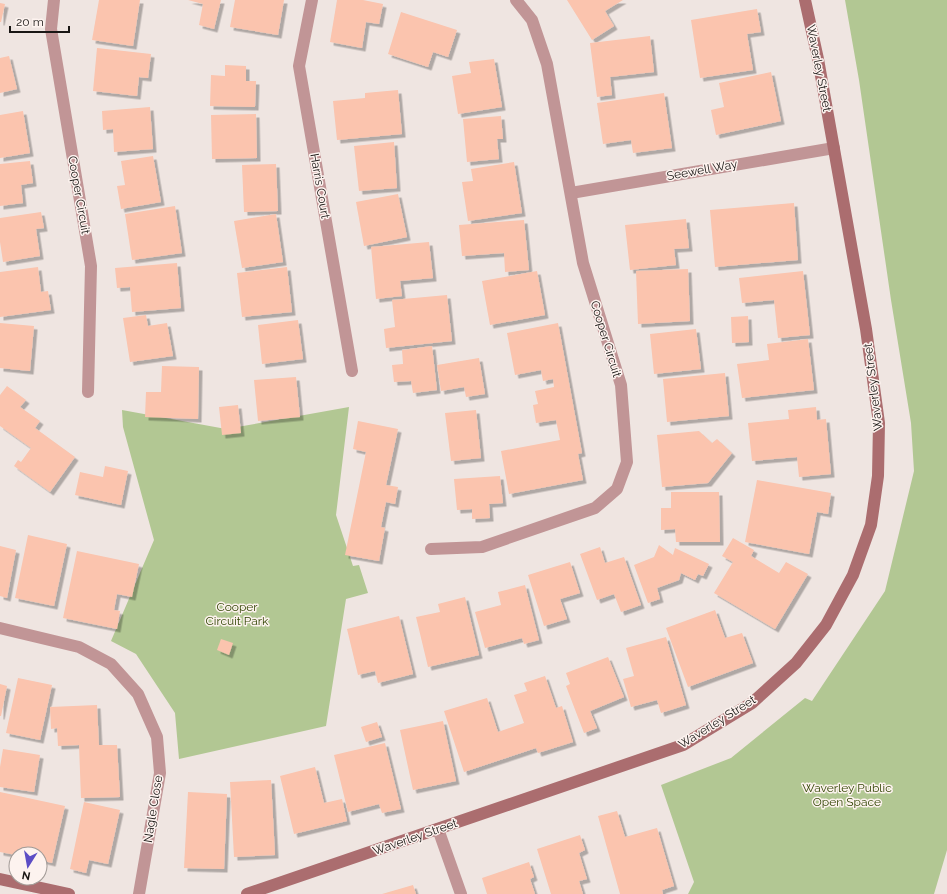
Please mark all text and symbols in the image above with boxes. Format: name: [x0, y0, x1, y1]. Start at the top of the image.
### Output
scale bar: [10, 8, 69, 34]
text: 20 m: [16, 15, 44, 29]
street label: Waverley Street: [804, 23, 834, 113]
street label: Harris Court: [307, 152, 333, 220]
street label: Cooper Circuit: [65, 155, 93, 235]
street label: Seewell Way: [666, 157, 739, 183]
street label: Cooper Circuit: [588, 299, 624, 379]
street label: Waverley Street: [861, 342, 885, 432]
park label: Cooper Circuit Park: [206, 600, 269, 628]
street label: Waverley Street: [676, 693, 758, 751]
street label: Nagle Close: [141, 774, 165, 844]
park label: Waverley Public Open Space: [802, 781, 892, 809]
street label: Waverley Street: [371, 816, 459, 858]
north arrow: [8, 846, 48, 886]
text: N: [21, 868, 32, 883]

